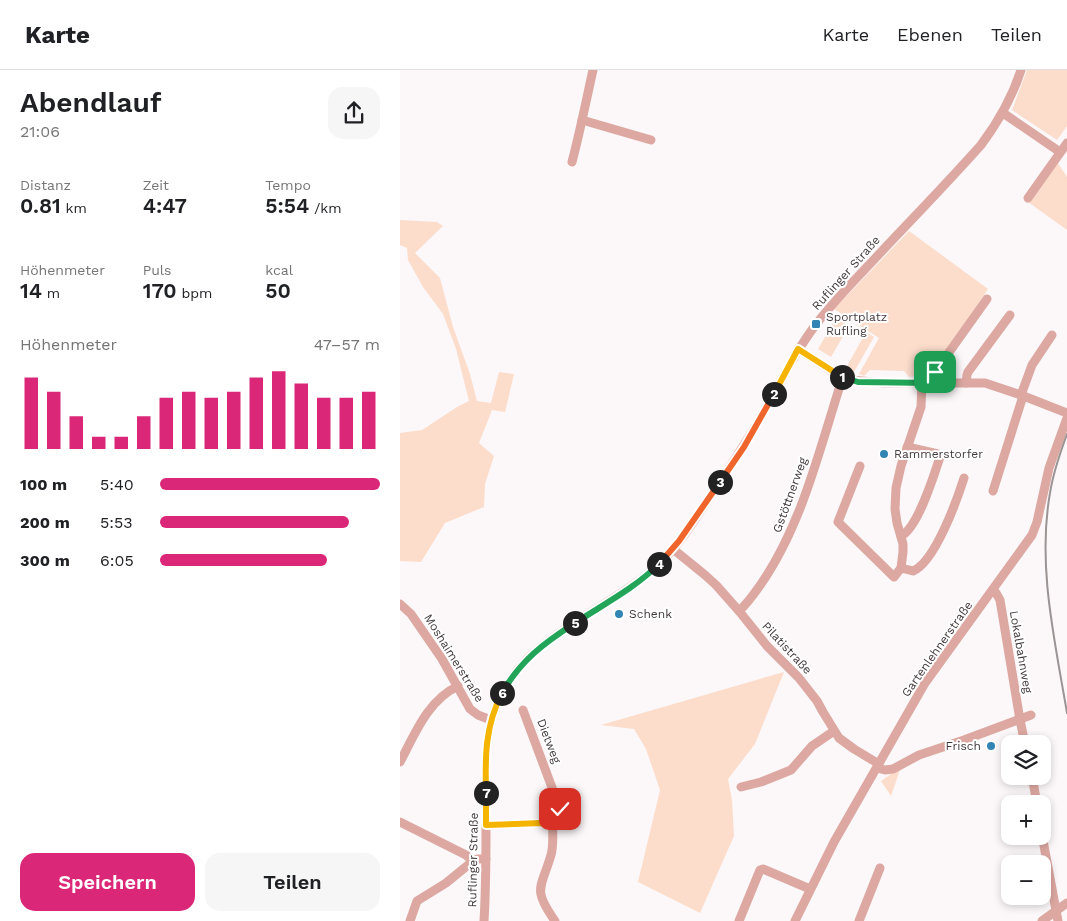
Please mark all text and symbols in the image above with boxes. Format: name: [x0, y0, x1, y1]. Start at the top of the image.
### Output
text: Karte: [25, 21, 90, 49]
text: Karte: [823, 24, 869, 45]
text: Ebenen: [897, 24, 963, 45]
text: Teilen: [991, 24, 1042, 45]
text: Abendlauf: [20, 86, 161, 119]
button: share: [328, 87, 380, 139]
text: 21:06: [20, 122, 60, 141]
text: Distanz: [20, 177, 71, 193]
text: Zeit: [143, 177, 169, 193]
text: Tempo: [265, 177, 311, 193]
text: 0.81: [20, 193, 61, 218]
text: 4:47: [143, 193, 187, 218]
text: 5:54: [265, 193, 309, 218]
text: km: [61, 200, 87, 216]
text: /km: [309, 200, 342, 216]
street label: Ruflinger Straße: [809, 233, 883, 313]
text: Höhenmeter: [20, 262, 105, 278]
text: Puls: [143, 262, 172, 278]
text: kcal: [265, 262, 293, 278]
text: 14: [20, 278, 42, 303]
text: 170: [143, 278, 177, 303]
text: 50: [265, 278, 291, 303]
text: m: [42, 285, 60, 301]
text: bpm: [177, 285, 212, 301]
place label: Sportplatz Rufling: [826, 310, 887, 338]
marker: Sportplatz Rufling: [810, 318, 822, 330]
text: Höhenmeter: [20, 335, 117, 354]
text: 47–57 m: [314, 335, 380, 354]
pin: [914, 351, 956, 393]
icon: arrive: [921, 358, 949, 386]
pin: 1: [830, 364, 854, 390]
text: 1: [839, 369, 846, 385]
pin: 2: [762, 382, 786, 406]
text: 2: [770, 386, 779, 402]
place label: Rammerstorfer: [894, 447, 983, 461]
marker: Rammerstorfer: [878, 448, 890, 460]
street label: Gstöttnerweg: [770, 455, 810, 534]
pin: 3: [708, 470, 732, 494]
text: 3: [716, 474, 725, 490]
text: 100 m: [20, 475, 67, 494]
text: 5:40: [100, 475, 134, 494]
text: 200 m: [20, 513, 70, 532]
text: 5:53: [100, 513, 133, 532]
text: 300 m: [20, 551, 70, 570]
text: 6:05: [100, 551, 134, 570]
pin: 4: [646, 552, 672, 576]
text: 4: [655, 556, 664, 572]
street label: Gartenlehnerstraße: [899, 598, 975, 700]
place label: Schenk: [629, 607, 672, 621]
marker: Schenk: [613, 608, 625, 620]
pin: 5: [562, 610, 588, 636]
street label: Lokalbahnweg: [1007, 610, 1035, 695]
street label: Moshaimerstraße: [421, 611, 487, 705]
text: 5: [571, 615, 580, 631]
street label: Pilatistraße: [759, 619, 815, 677]
pin: 6: [490, 680, 514, 706]
text: 6: [498, 685, 507, 701]
street label: Dietweg: [534, 717, 564, 766]
map controls: [1001, 735, 1051, 905]
button: layers: [1001, 735, 1051, 785]
place label: Frisch: [946, 739, 981, 753]
marker: Frisch: [985, 740, 997, 752]
pin: 7: [474, 780, 498, 806]
text: 7: [482, 785, 491, 801]
pin: [539, 788, 581, 830]
icon: check: [546, 795, 574, 823]
button: +: [1001, 795, 1051, 845]
street label: Ruflinger Straße: [465, 812, 481, 908]
button: Speichern: [20, 853, 195, 911]
button: Teilen: [205, 853, 380, 911]
button: −: [1001, 855, 1051, 905]

